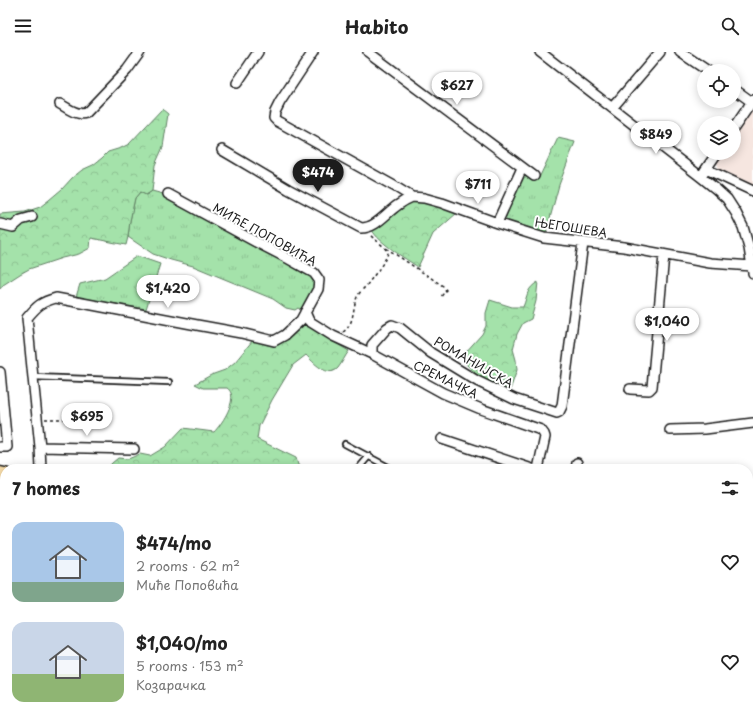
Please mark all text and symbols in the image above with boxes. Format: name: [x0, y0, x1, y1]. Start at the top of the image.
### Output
text: Habito: [345, 13, 408, 40]
icon: menu: [12, 15, 34, 37]
icon: search: [719, 15, 741, 37]
map controls: [697, 64, 741, 160]
button: locate: [697, 64, 741, 108]
pin: $627: [433, 72, 481, 106]
text: $627: [441, 75, 473, 94]
button: layers: [697, 116, 741, 160]
pin: $849: [632, 121, 680, 155]
text: $849: [639, 124, 673, 143]
pin: $474: [294, 159, 342, 193]
text: $474: [302, 162, 334, 181]
pin: $711: [454, 171, 502, 205]
text: $711: [465, 174, 491, 193]
street label: МИЋЕ ПОПОВИЋА: [210, 198, 320, 270]
street label: ЊЕГОШЕВА: [534, 212, 609, 242]
pin: $1,420: [135, 275, 201, 309]
text: $1,420: [146, 278, 190, 297]
pin: $1,040: [634, 308, 700, 342]
text: $1,040: [644, 311, 690, 330]
street label: РОМАНИЈСКА: [431, 332, 517, 392]
street label: СРЕМАЧКА: [411, 356, 481, 402]
pin: $695: [63, 403, 111, 437]
text: $695: [70, 406, 104, 425]
text: 7 homes: [12, 475, 80, 501]
icon: filters: [719, 477, 741, 499]
text: $474/mo: [136, 530, 211, 556]
icon: home: [44, 538, 92, 586]
icon: heart: [719, 551, 741, 573]
text: 2 rooms · 62 m²: [136, 556, 240, 575]
text: Миће Поповића: [136, 575, 238, 594]
text: $1,040/mo: [136, 630, 228, 656]
icon: home: [44, 638, 92, 686]
icon: heart: [719, 651, 741, 673]
text: 5 rooms · 153 m²: [136, 656, 244, 675]
text: Козарачка: [136, 675, 206, 694]

